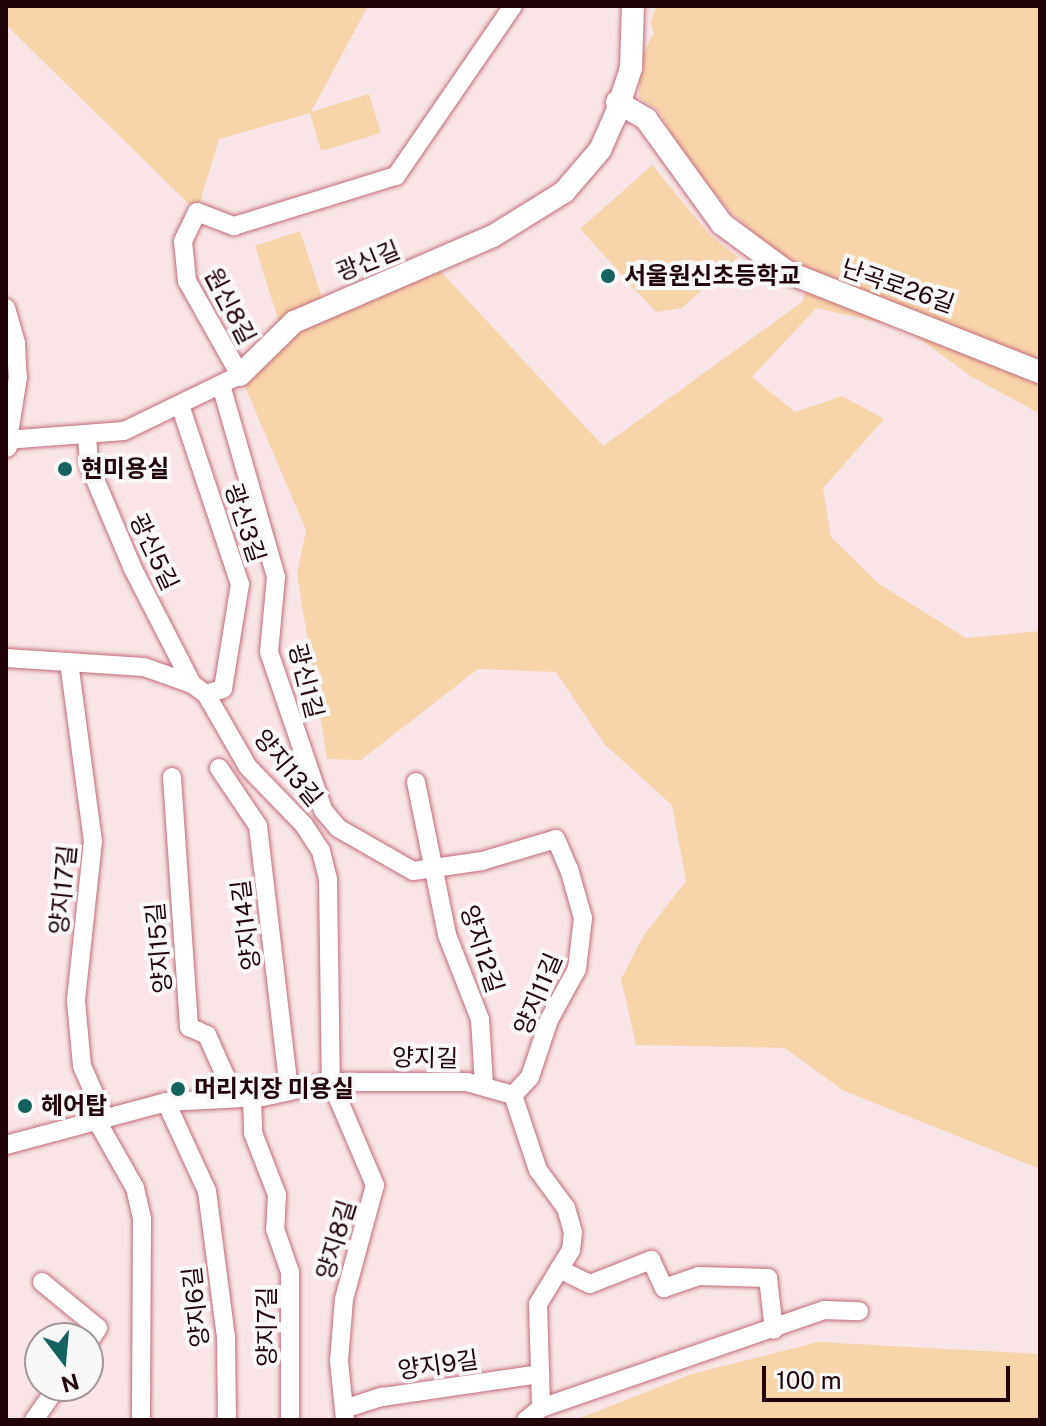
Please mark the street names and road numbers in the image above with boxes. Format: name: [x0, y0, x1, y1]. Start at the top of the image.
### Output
street label: 광신길: [332, 235, 404, 287]
street label: 난곡로26길: [838, 253, 958, 319]
street label: 원신8길: [199, 263, 261, 349]
street label: 광신3길: [219, 480, 271, 566]
street label: 광신5길: [124, 509, 184, 595]
street label: 광신1길: [283, 641, 329, 721]
street label: 양지13길: [248, 724, 328, 812]
street label: 양지17길: [44, 844, 82, 936]
street label: 양지14길: [226, 878, 266, 972]
street label: 양지15길: [141, 901, 177, 995]
street label: 양지12길: [454, 902, 510, 996]
street label: 양지11길: [508, 949, 568, 1039]
street label: 양지길: [392, 1043, 458, 1073]
street label: 양지8길: [310, 1197, 362, 1283]
street label: 양지6길: [177, 1265, 215, 1349]
street label: 양지7길: [253, 1287, 281, 1367]
street label: 양지9길: [396, 1345, 480, 1385]

